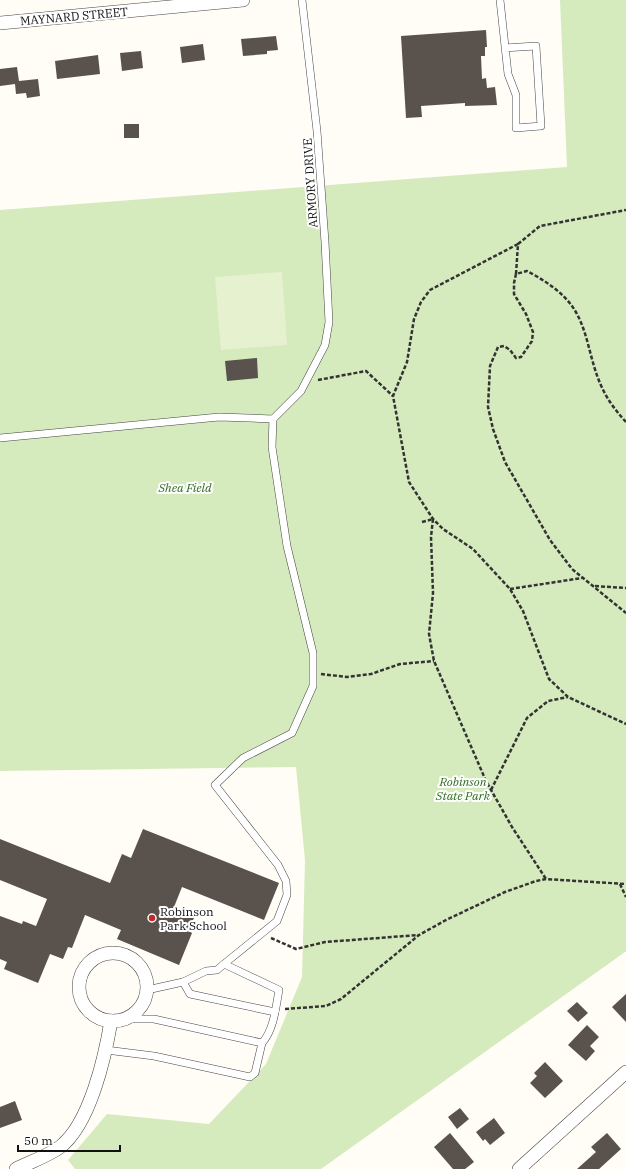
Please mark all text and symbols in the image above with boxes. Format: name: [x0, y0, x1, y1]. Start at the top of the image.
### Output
street label: MAYNARD STREET: [19, 4, 129, 28]
street label: ARMORY DRIVE: [299, 138, 321, 228]
park label: Shea Field: [158, 480, 212, 495]
park label: Robinson State Park: [435, 774, 491, 803]
place label: Robinson Park School: [160, 904, 227, 933]
marker: Robinson Park School: [147, 913, 157, 923]
scale bar: [18, 1127, 120, 1153]
text: 50 m: [24, 1133, 53, 1148]

